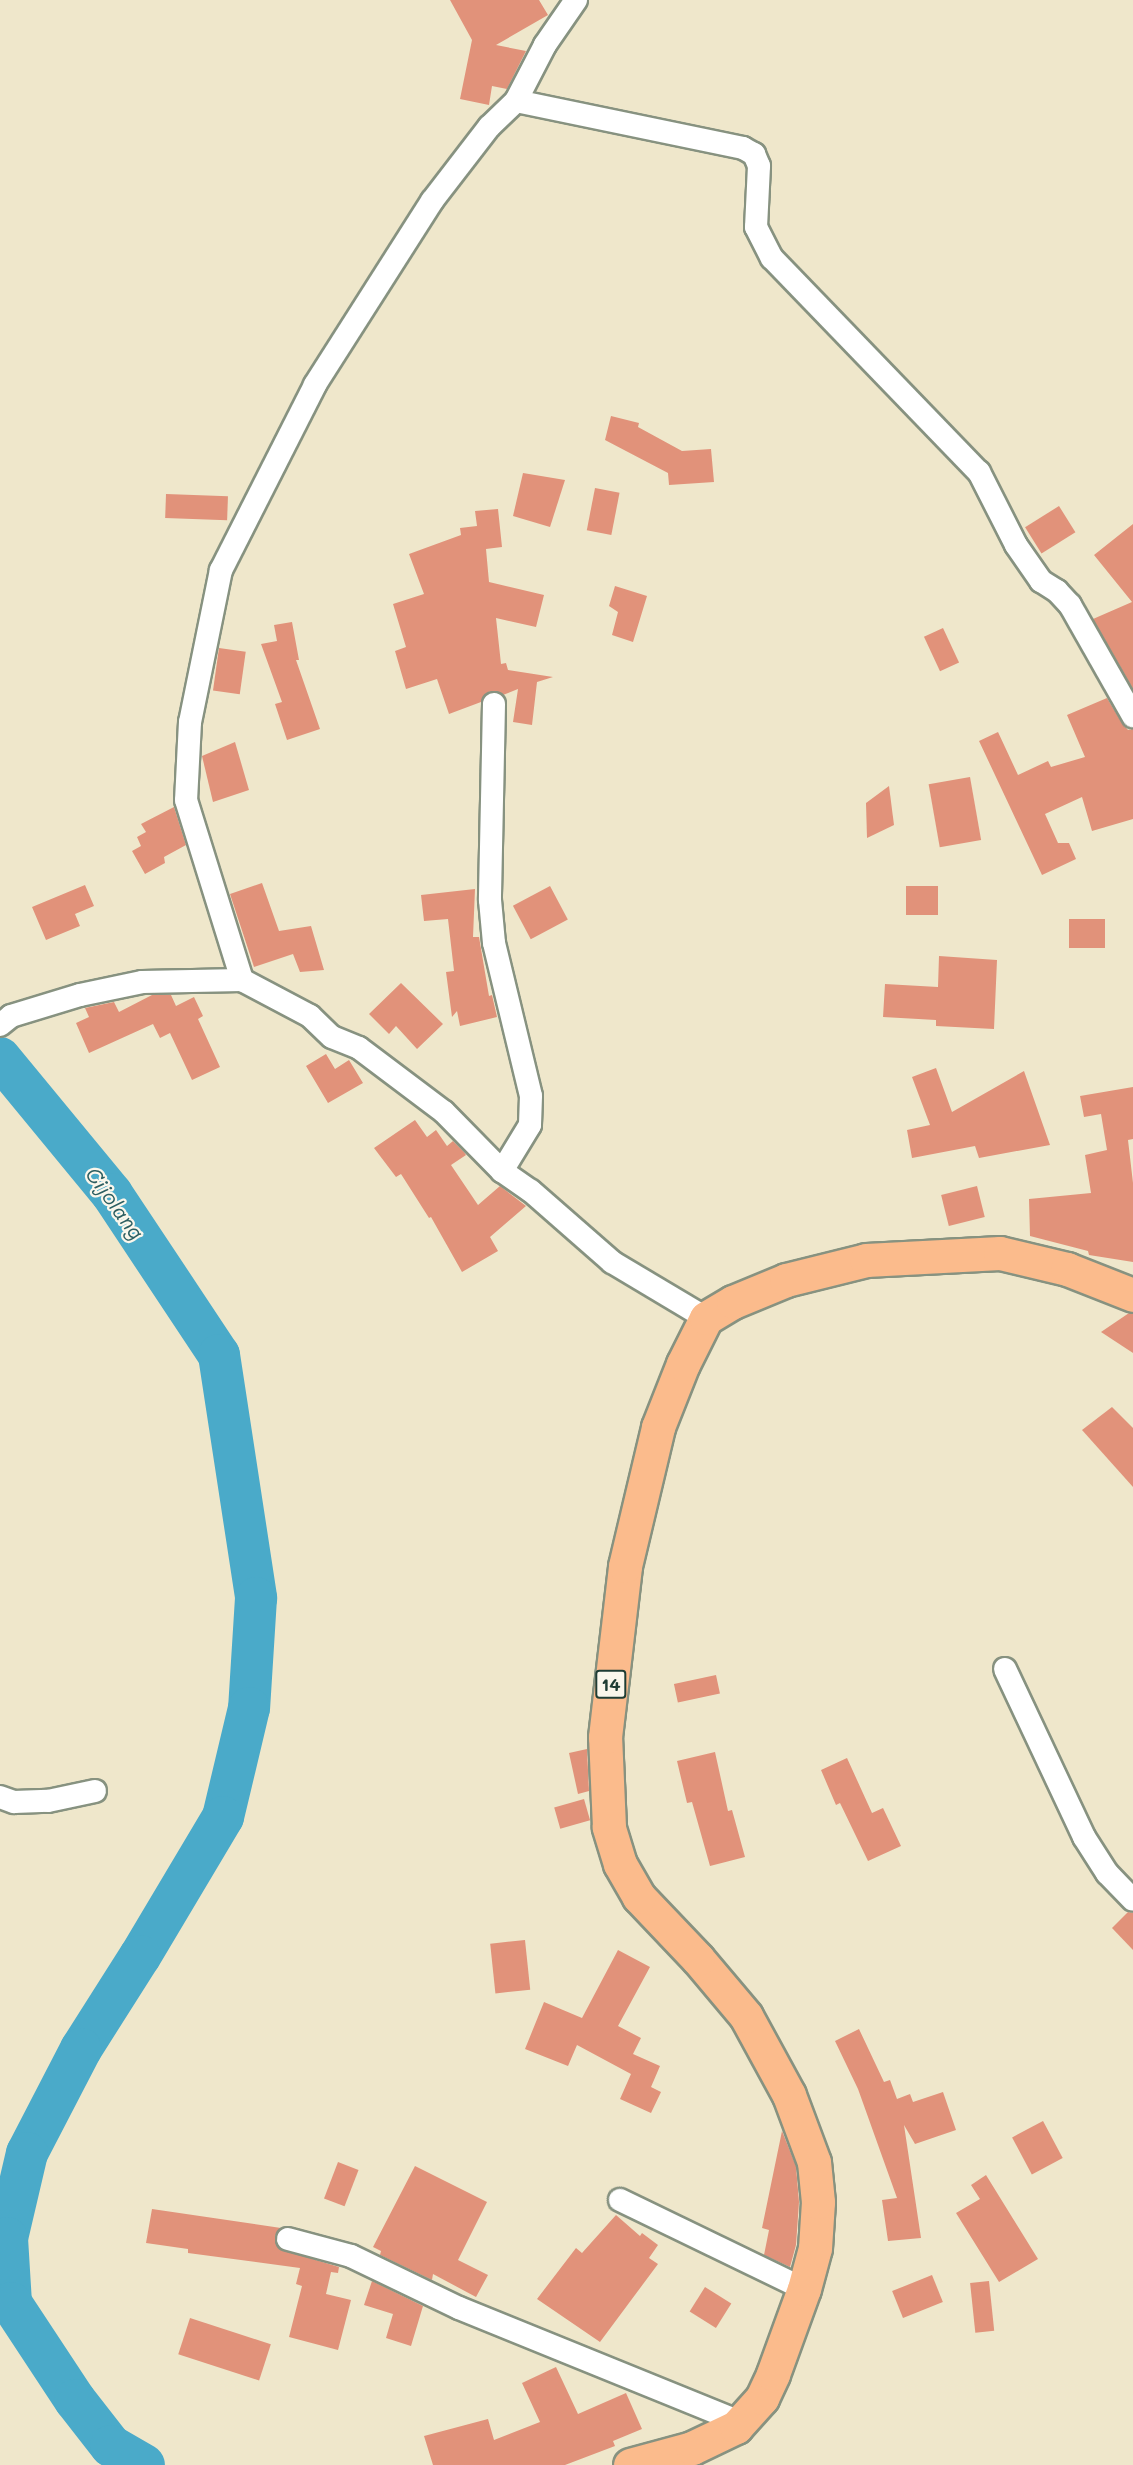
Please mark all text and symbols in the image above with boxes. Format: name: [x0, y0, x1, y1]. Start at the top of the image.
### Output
water label: Cijolang: [80, 1162, 150, 1244]
road number: 14: [594, 1669, 628, 1699]

